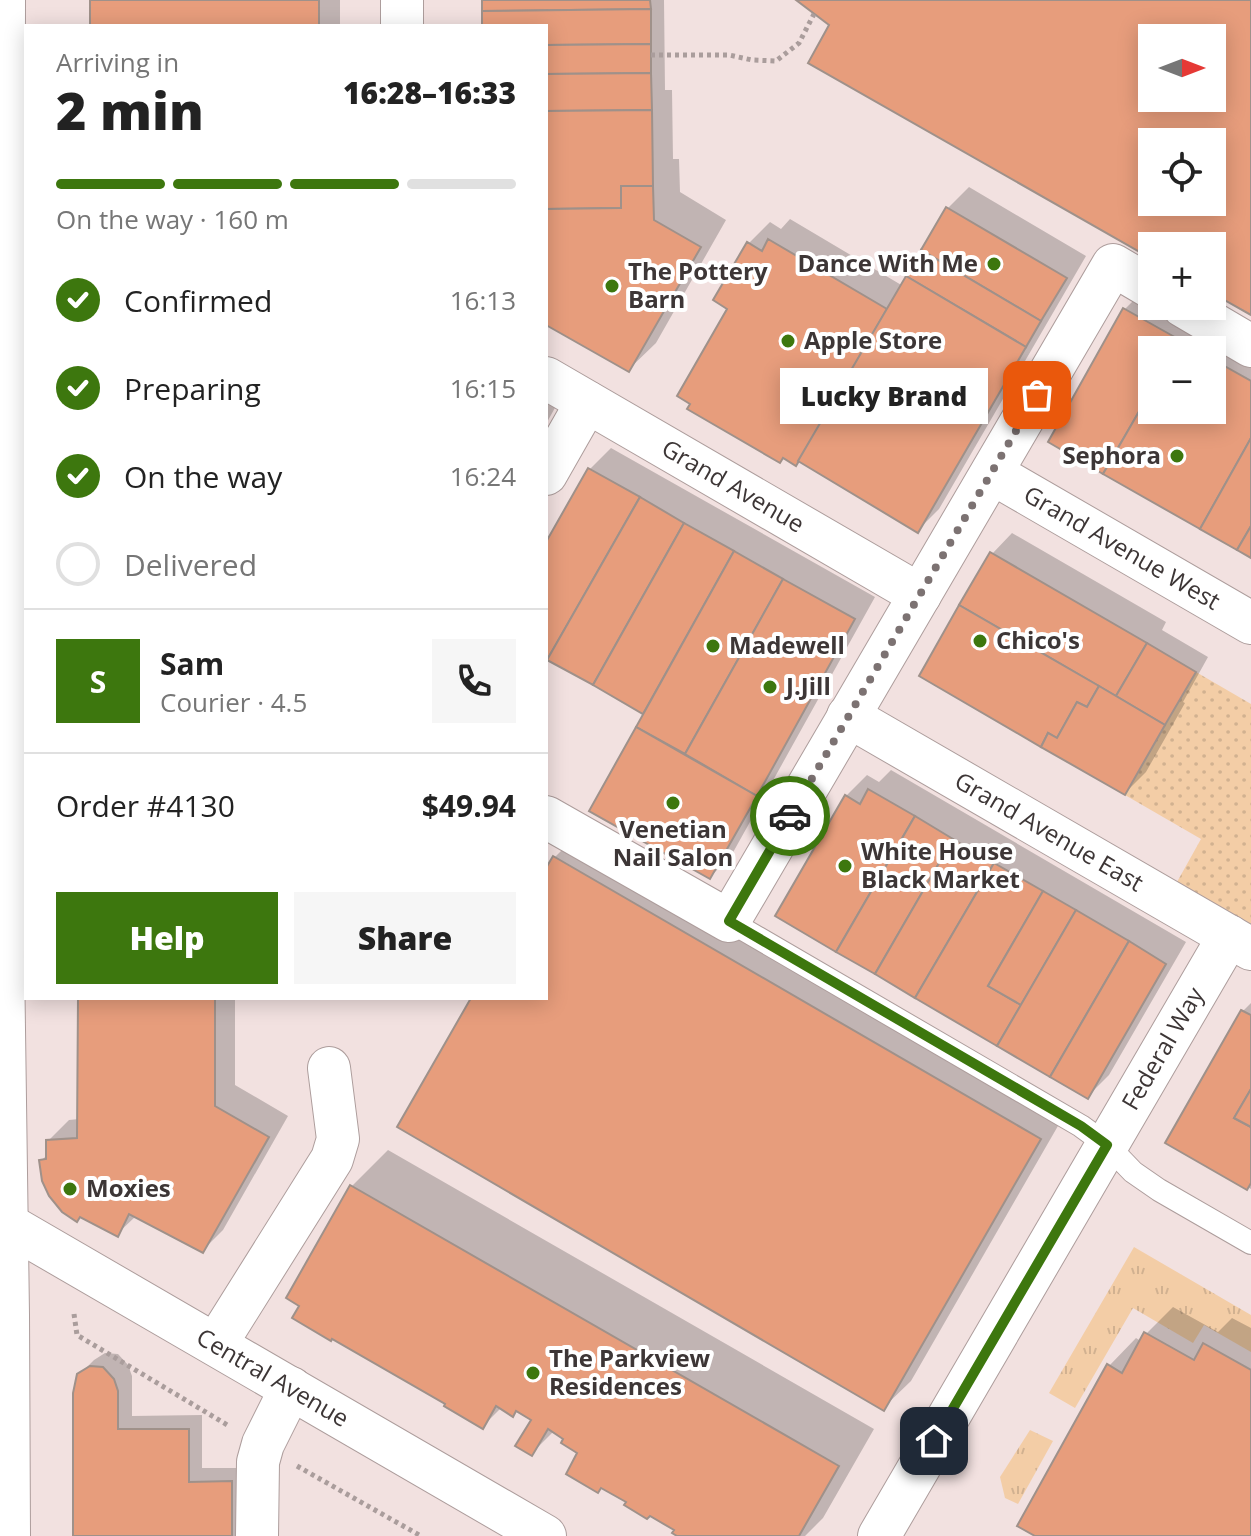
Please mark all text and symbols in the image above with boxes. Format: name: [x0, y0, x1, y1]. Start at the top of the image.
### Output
north arrow: [1138, 24, 1226, 112]
map controls: [1138, 24, 1226, 424]
text: Arriving in: [56, 44, 179, 80]
text: 16:28–16:33: [343, 72, 516, 113]
text: 2 min: [56, 74, 204, 145]
button: locate: [1138, 128, 1226, 216]
text: On the way · 160 m: [56, 201, 289, 237]
button: +: [1138, 232, 1226, 320]
place label: Dance With Me: [797, 246, 978, 279]
place label: The Pottery Barn: [628, 254, 768, 315]
marker: Dance With Me: [985, 255, 1003, 273]
marker: The Pottery Barn: [603, 277, 621, 295]
icon: check: [56, 278, 100, 322]
text: Confirmed: [124, 280, 272, 321]
text: 16:13: [450, 282, 516, 318]
place label: Apple Store: [804, 323, 942, 356]
marker: Apple Store: [779, 332, 797, 350]
button: −: [1138, 336, 1226, 424]
pin: [1003, 361, 1071, 429]
icon: check: [56, 366, 100, 410]
callout: Lucky Brand: [781, 367, 989, 423]
text: Preparing: [124, 368, 261, 409]
text: 16:15: [450, 370, 516, 406]
icon: bag: [1015, 373, 1059, 417]
text: Lucky Brand: [801, 378, 967, 414]
street label: Grand Avenue: [656, 431, 811, 539]
place label: Sephora: [1062, 438, 1161, 471]
marker: Sephora: [1168, 447, 1186, 465]
icon: check: [56, 454, 100, 498]
text: On the way: [124, 456, 282, 497]
text: 16:24: [450, 458, 516, 494]
street label: Grand Avenue West: [1018, 477, 1227, 617]
text: Delivered: [124, 544, 257, 585]
place label: Chico's: [996, 623, 1080, 656]
place label: Madewell: [729, 628, 845, 661]
marker: Chico's: [971, 632, 989, 650]
marker: Madewell: [704, 637, 722, 655]
button: phone: [432, 639, 516, 723]
text: Sam: [160, 643, 224, 684]
text: S: [90, 661, 106, 702]
place label: J.Jill: [784, 669, 831, 702]
marker: J.Jill: [761, 678, 779, 696]
text: Courier · 4.5: [160, 684, 307, 720]
street label: Grand Avenue East: [949, 763, 1150, 898]
courier: [750, 776, 830, 856]
text: Order #4130: [56, 785, 235, 826]
text: $49.94: [422, 785, 516, 826]
marker: Venetian Nail Salon: [664, 794, 682, 812]
icon: car: [768, 794, 812, 838]
place label: Venetian Nail Salon: [613, 812, 733, 873]
place label: White House Black Market: [861, 834, 1020, 895]
marker: White House Black Market: [836, 857, 854, 875]
button: Help: [56, 892, 278, 984]
button: Share: [294, 892, 516, 984]
street label: Federal Way: [1113, 980, 1211, 1116]
place label: Moxies: [86, 1171, 171, 1204]
marker: Moxies: [61, 1180, 79, 1198]
street label: Central Avenue: [191, 1320, 356, 1434]
place label: The Parkview Residences: [549, 1341, 711, 1402]
marker: The Parkview Residences: [524, 1364, 542, 1382]
pin: [900, 1407, 968, 1475]
icon: home: [912, 1419, 956, 1463]

